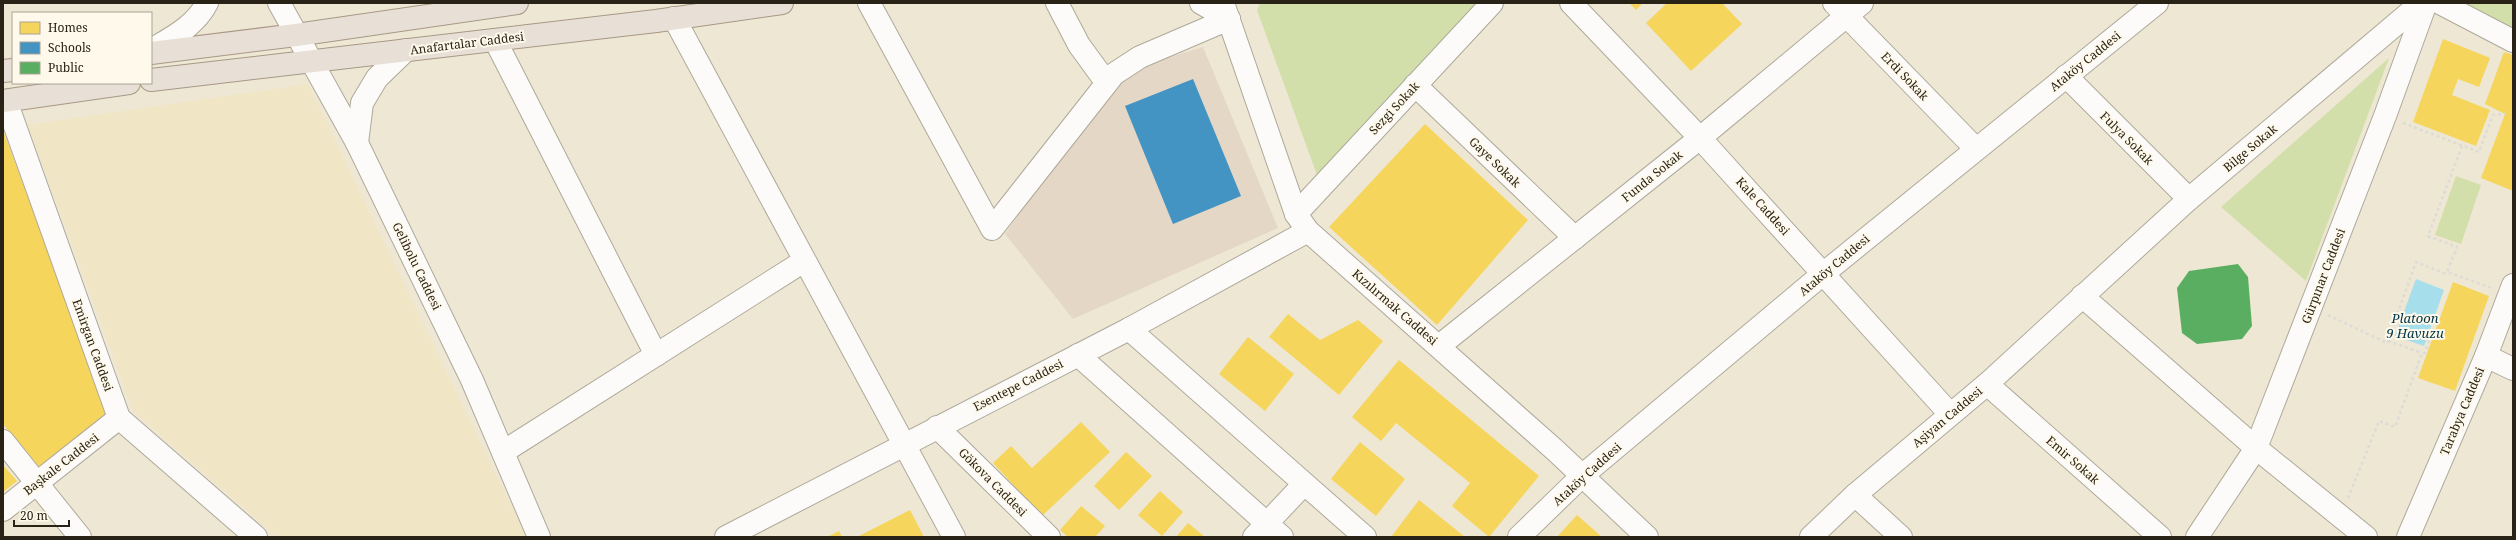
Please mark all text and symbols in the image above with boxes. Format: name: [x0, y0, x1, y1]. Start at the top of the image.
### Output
legend: [12, 12, 152, 84]
text: Homes: [48, 19, 88, 36]
street label: Ataköy Caddesi: [2046, 27, 2124, 95]
street label: Anafartalar Caddesi: [409, 28, 525, 58]
text: Schools: [48, 39, 91, 56]
street label: Erdi Sokak: [1877, 48, 1933, 105]
text: Public: [48, 59, 84, 76]
street label: Sezgi Sokak: [1365, 77, 1424, 138]
street label: Fulya Sokak: [2096, 107, 2158, 169]
street label: Bilge Sokak: [2219, 120, 2281, 176]
street label: Gaye Sokak: [1465, 133, 1525, 192]
street label: Funda Sokak: [1618, 146, 1687, 206]
street label: Kale Caddesi: [1732, 173, 1794, 239]
street label: Gelibolu Caddesi: [388, 219, 446, 313]
street label: Gürpınar Caddesi: [2297, 226, 2349, 326]
street label: Ataköy Caddesi: [1795, 230, 1873, 300]
street label: Kızılırmak Caddesi: [1349, 265, 1442, 349]
street label: Emirgan Caddesi: [68, 297, 118, 394]
water label: Platoon 9 Havuzu: [2386, 309, 2444, 342]
street label: Esentepe Caddesi: [970, 355, 1066, 415]
street label: Tarabya Caddesi: [2436, 364, 2488, 458]
street label: Aşiyan Caddesi: [1908, 383, 1986, 451]
street label: Başkale Caddesi: [20, 429, 102, 499]
street label: Emir Sokak: [2043, 432, 2104, 489]
street label: Ataköy Caddesi: [1549, 438, 1625, 510]
street label: Gökova Caddesi: [955, 444, 1031, 520]
scale bar: [14, 502, 69, 528]
text: 20 m: [20, 507, 48, 524]

